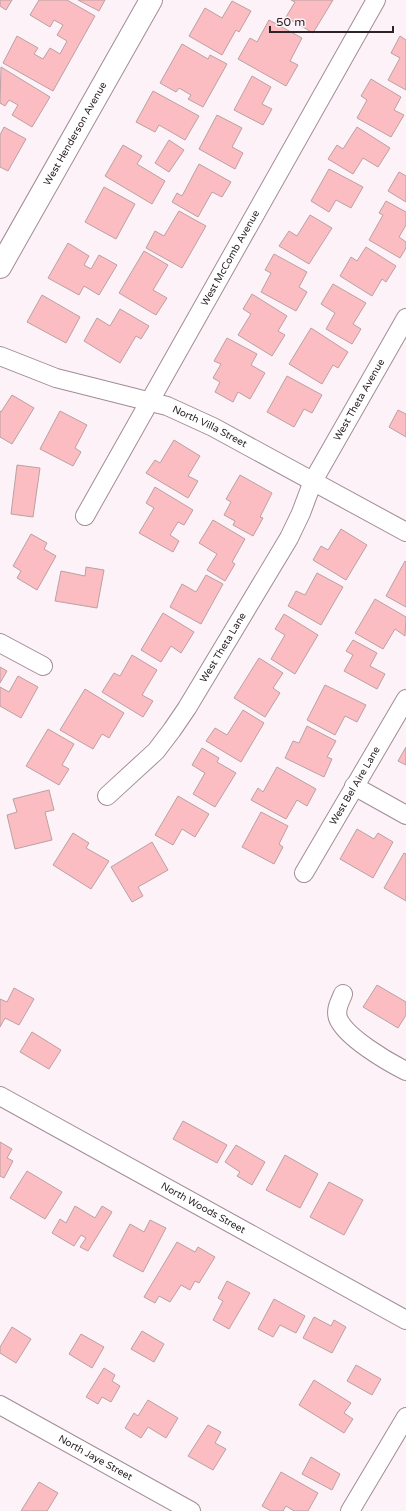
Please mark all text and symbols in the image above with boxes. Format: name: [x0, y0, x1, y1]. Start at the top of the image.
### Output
scale bar: [270, 8, 393, 34]
text: 50 m: [276, 15, 305, 29]
street label: West Henderson Avenue: [41, 80, 110, 188]
street label: West McComb Avenue: [199, 208, 262, 308]
street label: West Theta Avenue: [331, 357, 387, 443]
street label: North Villa Street: [170, 403, 249, 450]
street label: West Theta Lane: [198, 610, 249, 685]
street label: West Bel Aire Lane: [327, 744, 383, 827]
street label: North Woods Street: [159, 1180, 248, 1236]
street label: North Jaye Street: [56, 1433, 135, 1483]

